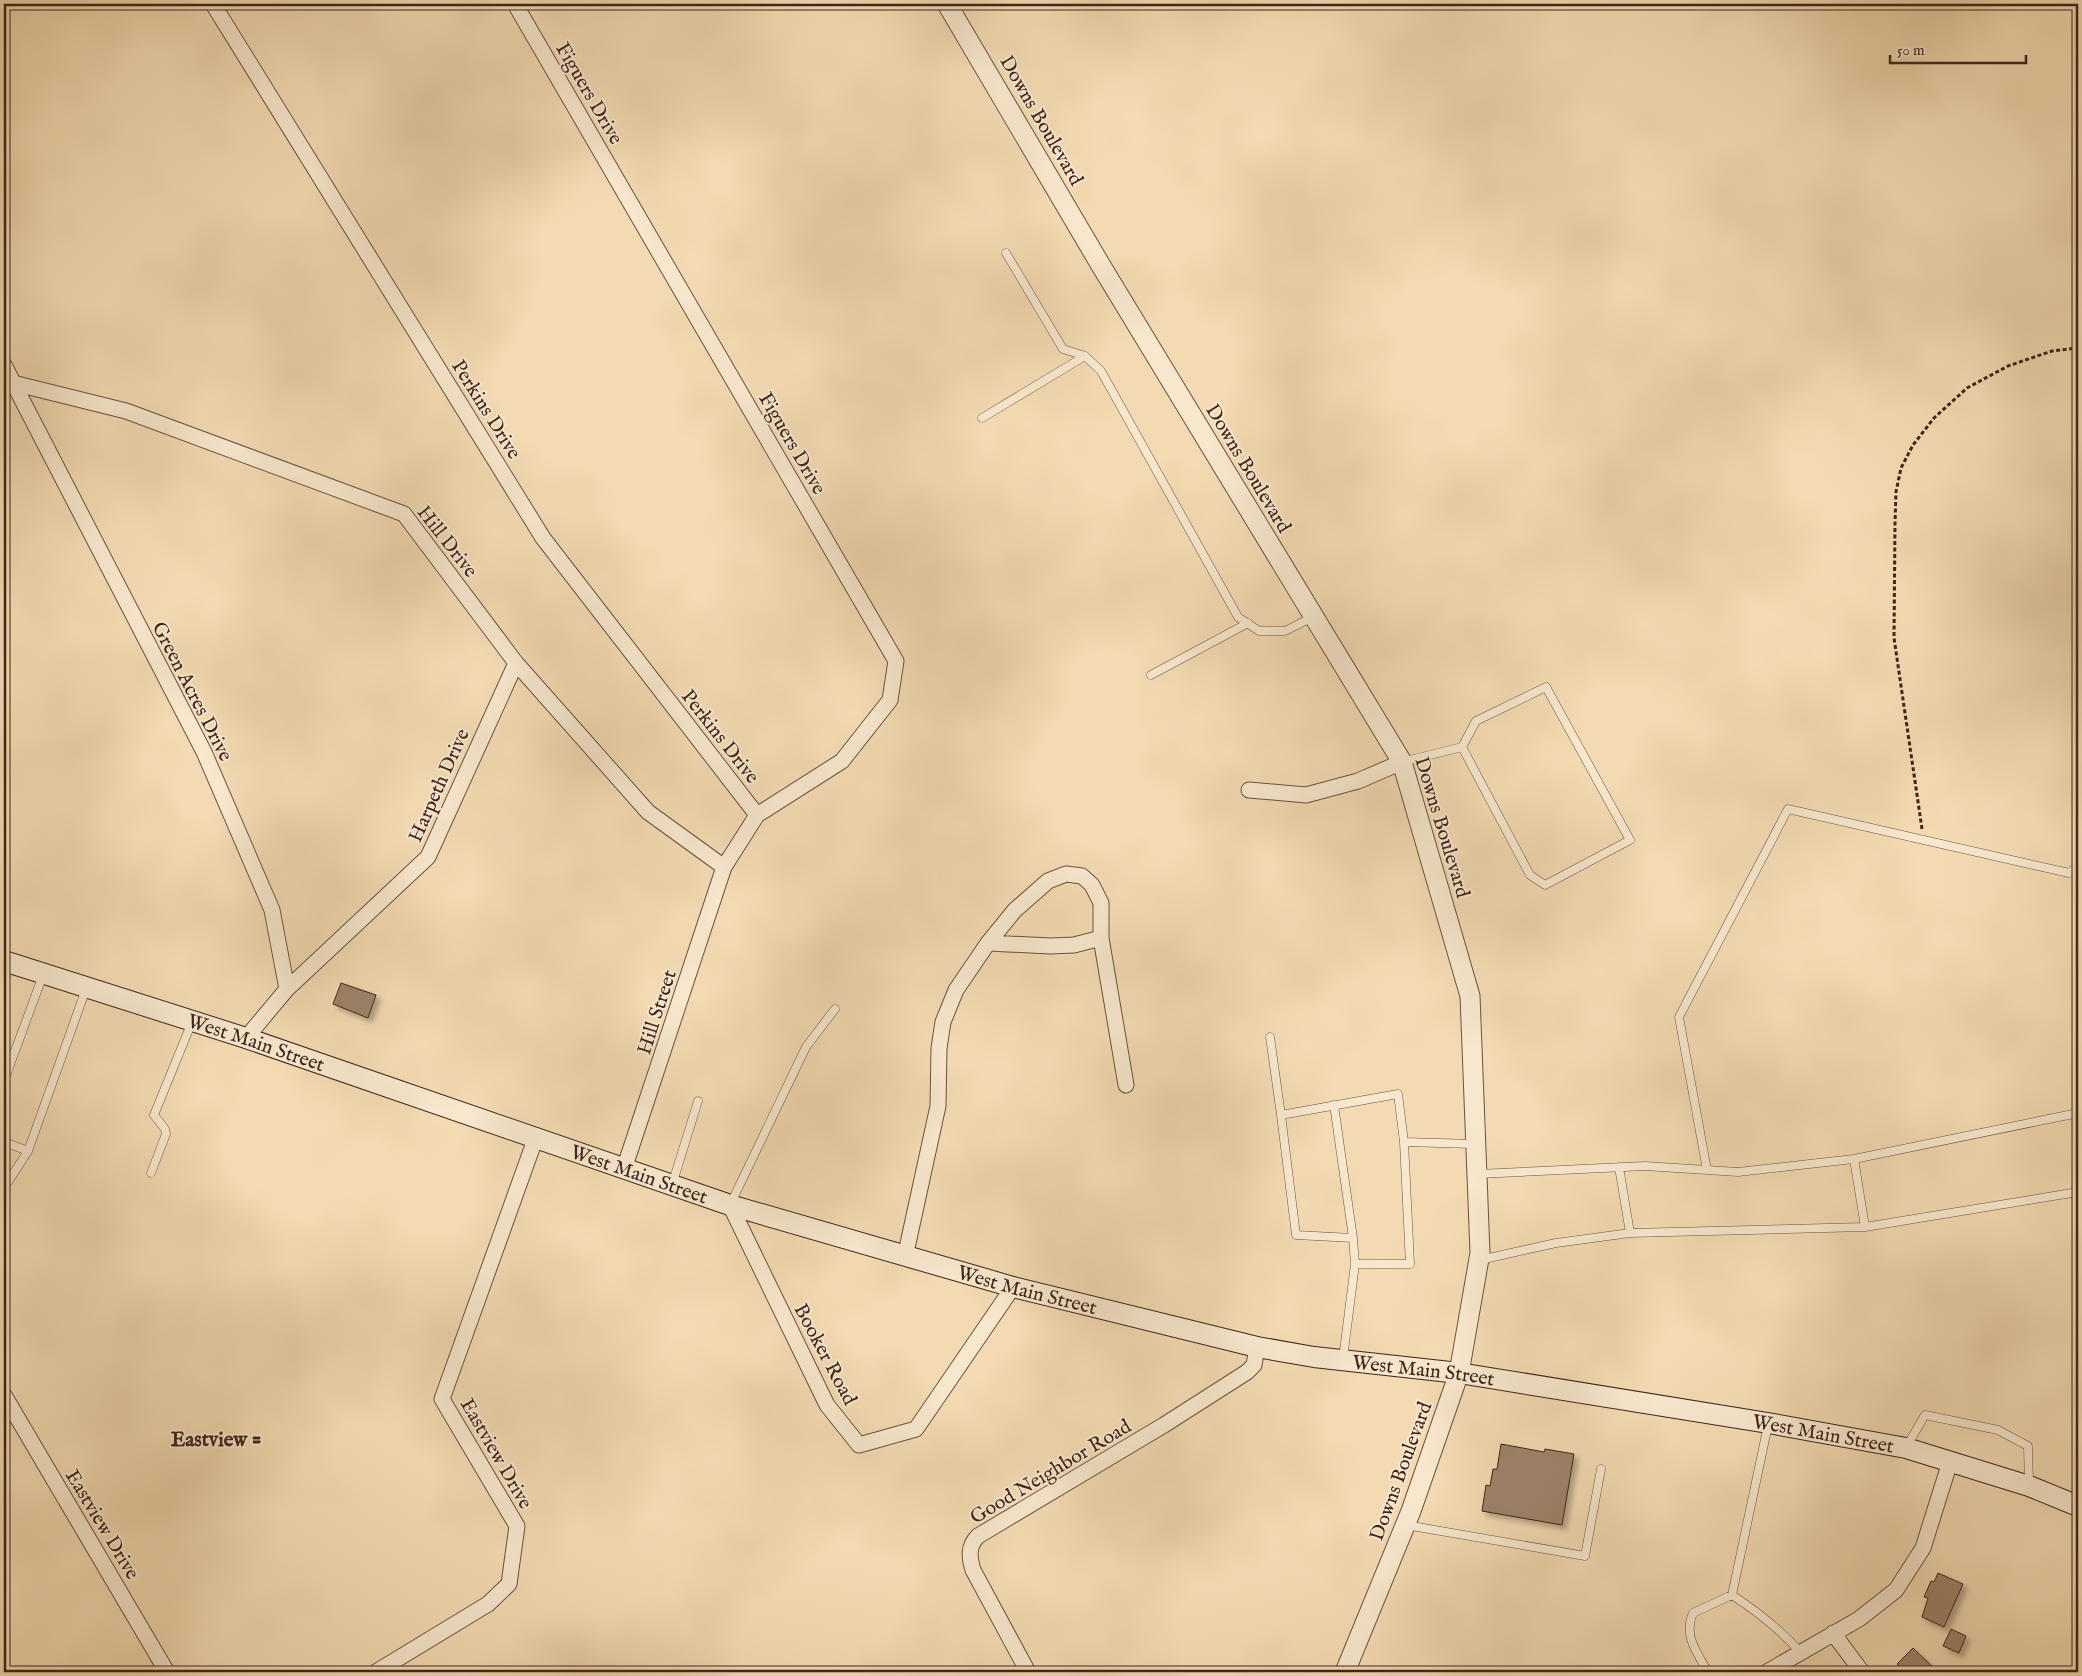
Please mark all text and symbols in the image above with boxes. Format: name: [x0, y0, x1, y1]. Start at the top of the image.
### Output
scale bar: [1890, 32, 2026, 64]
street label: Figuers Drive: [549, 38, 628, 149]
text: 50 m: [1897, 41, 1925, 60]
street label: Downs Boulevard: [993, 51, 1088, 191]
street label: Perkins Drive: [445, 355, 526, 464]
street label: Figuers Drive: [752, 388, 831, 499]
street label: Downs Boulevard: [1199, 400, 1296, 538]
street label: Hill Drive: [411, 501, 483, 583]
street label: Green Acres Drive: [146, 618, 238, 766]
street label: Perkins Drive: [675, 685, 764, 789]
street label: Harpeth Drive: [403, 725, 476, 846]
street label: Downs Boulevard: [1408, 754, 1475, 901]
street label: Hill Street: [632, 967, 683, 1058]
street label: West Main Street: [184, 1009, 328, 1078]
street label: West Main Street: [567, 1140, 711, 1210]
street label: West Main Street: [954, 1261, 1099, 1321]
street label: Booker Road: [787, 1300, 862, 1410]
street label: West Main Street: [1351, 1350, 1496, 1393]
street label: Eastview Drive: [454, 1394, 537, 1514]
street label: Downs Boulevard: [1365, 1398, 1438, 1544]
street label: West Main Street: [1751, 1410, 1896, 1460]
street label: Good Neighbor Road: [966, 1414, 1136, 1530]
district label: Eastview =: [171, 1427, 261, 1454]
street label: Eastview Drive: [59, 1465, 144, 1584]

